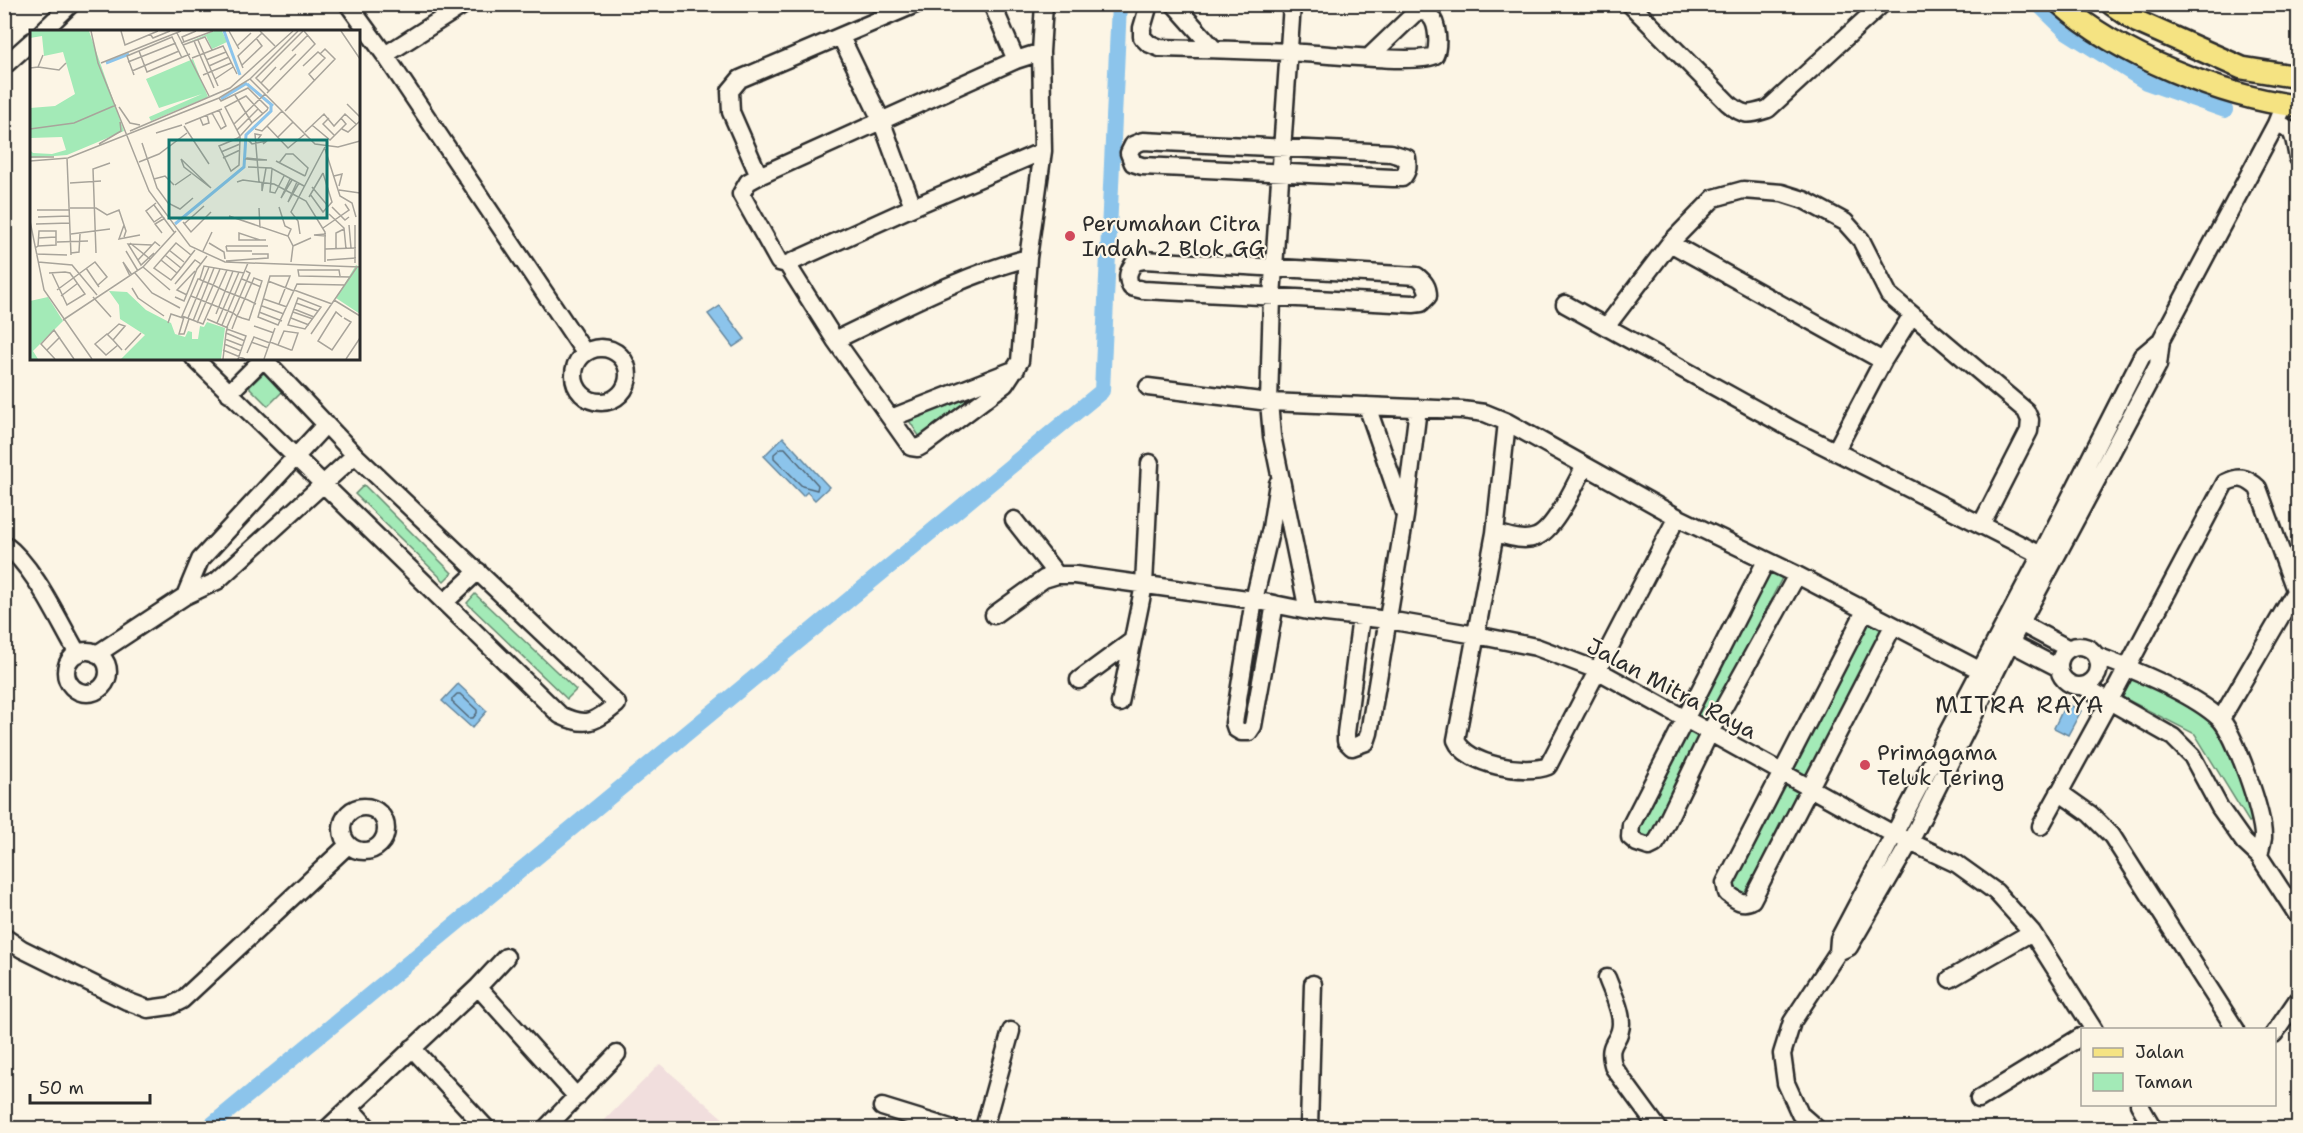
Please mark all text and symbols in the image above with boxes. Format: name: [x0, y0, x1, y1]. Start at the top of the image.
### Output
inset map: [30, 30, 360, 360]
place label: Perumahan Citra Indah 2 Blok GG: [1082, 209, 1266, 263]
marker: Perumahan Citra Indah 2 Blok GG: [1063, 229, 1077, 243]
street label: Jalan Mitra Raya: [1582, 631, 1762, 746]
district label: MITRA RAYA: [1935, 689, 2105, 721]
place label: Primagama Teluk Tering: [1877, 738, 2004, 792]
marker: Primagama Teluk Tering: [1858, 758, 1872, 772]
legend: [2081, 1028, 2276, 1106]
text: Jalan: [2135, 1040, 2184, 1064]
scale bar: [30, 1067, 150, 1105]
text: Taman: [2135, 1070, 2193, 1094]
text: 50 m: [39, 1076, 84, 1100]

